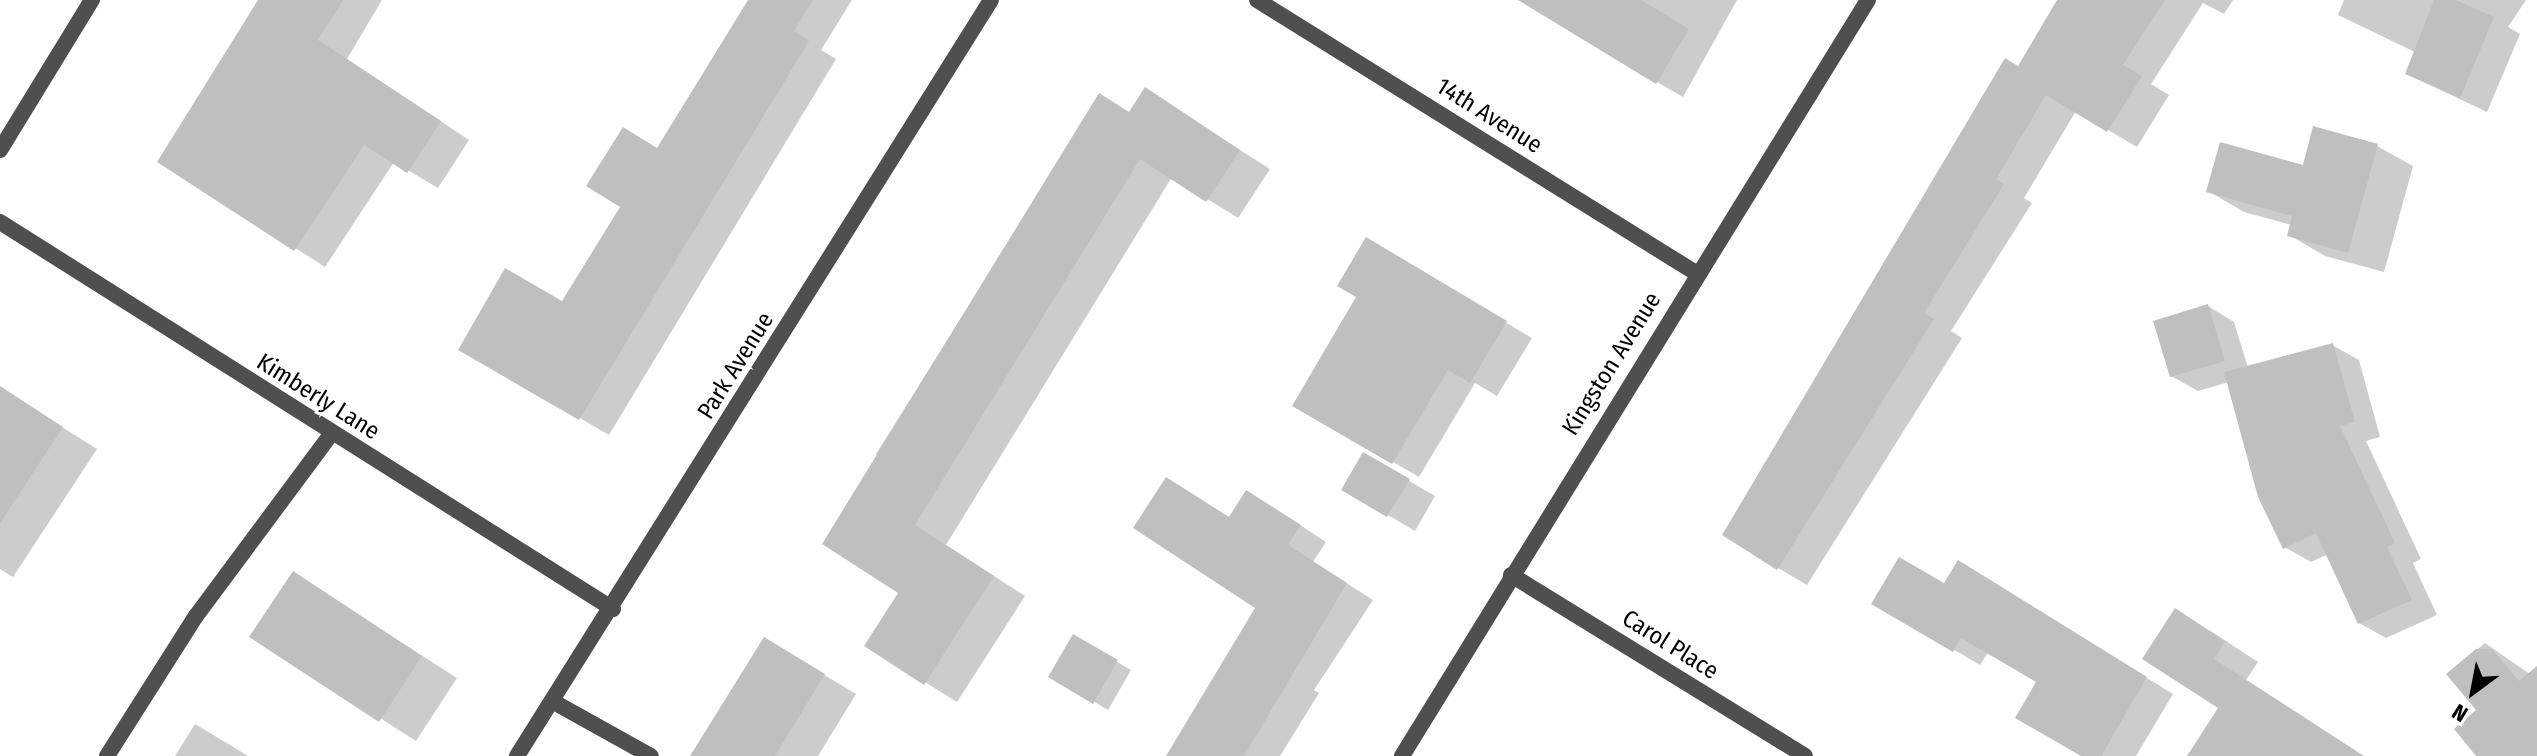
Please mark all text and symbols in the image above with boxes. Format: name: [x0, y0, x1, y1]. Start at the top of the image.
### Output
street label: 14th Avenue: [1431, 72, 1547, 160]
street label: Kingston Avenue: [1557, 287, 1667, 441]
street label: Park Avenue: [692, 307, 780, 425]
street label: Kimberly Lane: [251, 348, 385, 446]
street label: Carol Place: [1617, 604, 1723, 686]
north arrow: [2433, 652, 2513, 732]
text: N: [2447, 698, 2473, 728]

